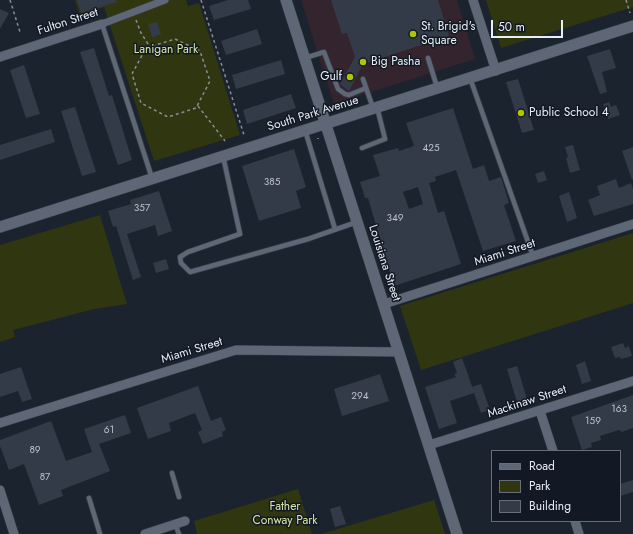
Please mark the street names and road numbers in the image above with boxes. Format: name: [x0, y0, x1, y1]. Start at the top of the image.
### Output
street label: Fulton Street: [36, 5, 100, 39]
street label: South Park Avenue: [266, 93, 360, 135]
street label: Louisiana Street: [365, 223, 403, 303]
street label: Miami Street: [473, 236, 537, 270]
street label: Miami Street: [160, 335, 224, 367]
street label: Mackinaw Street: [486, 382, 568, 422]

